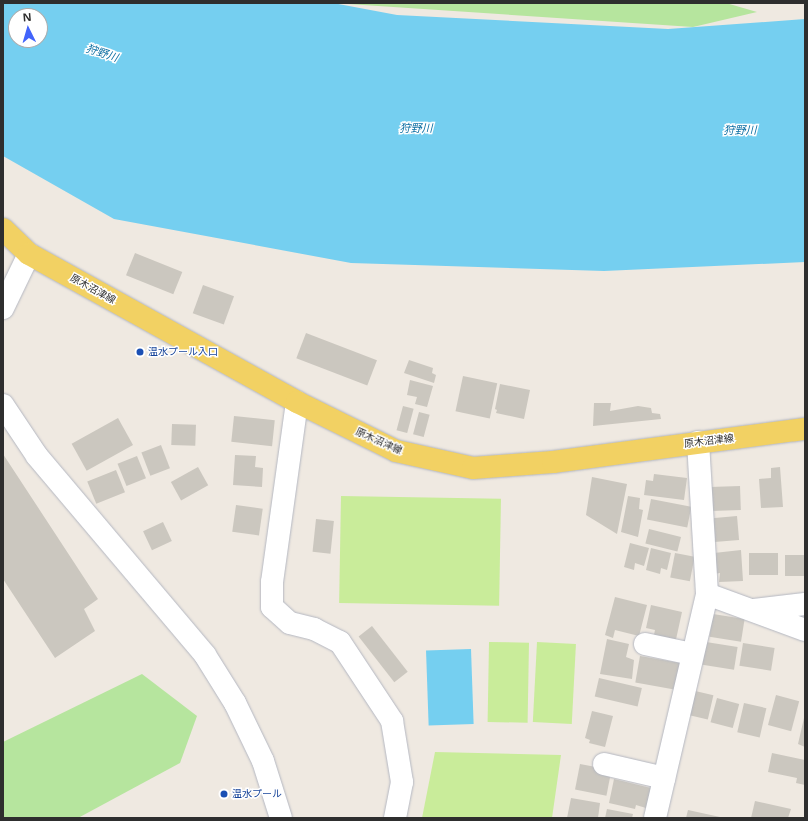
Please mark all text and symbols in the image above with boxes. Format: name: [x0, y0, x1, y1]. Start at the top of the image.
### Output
north arrow: [8, 8, 48, 48]
text: N: [22, 9, 32, 24]
water label: 狩野川: [84, 42, 120, 64]
water label: 狩野川: [400, 121, 432, 135]
water label: 狩野川: [724, 123, 756, 137]
street label: 原木沼津線: [68, 272, 118, 306]
place label: 温水プール入口: [148, 346, 218, 358]
marker: 温水プール入口: [135, 347, 145, 357]
street label: 原木沼津線: [354, 425, 404, 457]
street label: 原木沼津線: [683, 432, 735, 450]
place label: 温水プール: [232, 788, 282, 800]
marker: 温水プール: [219, 789, 229, 799]

